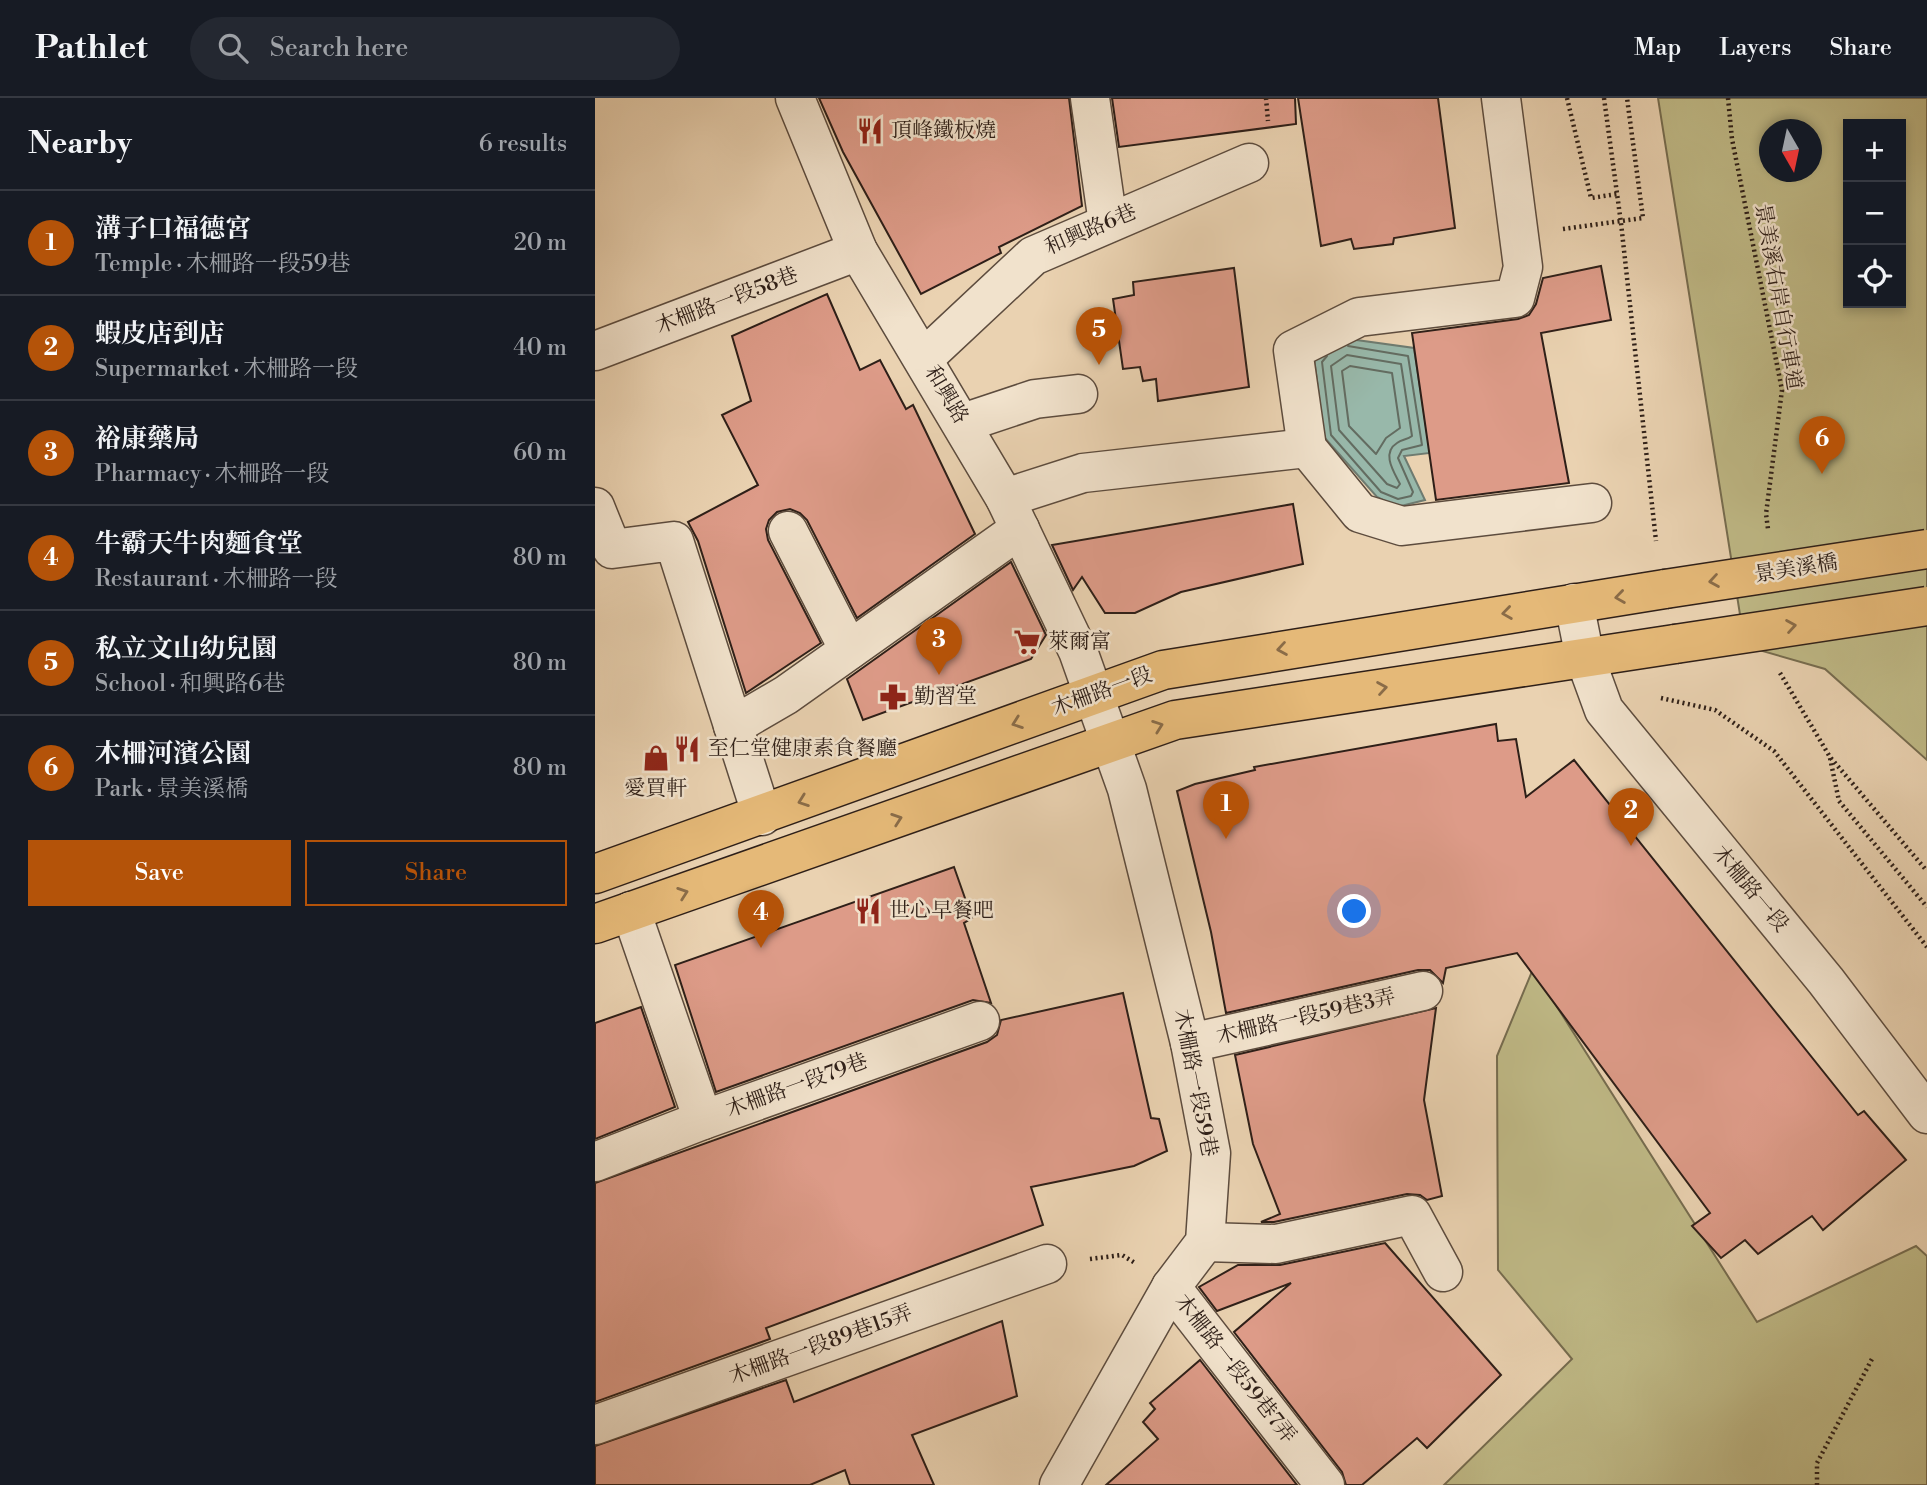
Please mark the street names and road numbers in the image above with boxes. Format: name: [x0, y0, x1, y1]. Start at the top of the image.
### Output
street label: 和興路6巷: [1041, 199, 1141, 261]
street label: 景美溪右岸自行車道: [1749, 202, 1807, 392]
street label: 木柵路一段58巷: [652, 262, 802, 340]
street label: 和興路: [919, 361, 973, 429]
street label: 景美溪橋: [1752, 550, 1840, 588]
street label: 木柵路一段: [1048, 662, 1156, 722]
street label: 木柵路一段: [1706, 840, 1794, 938]
street label: 木柵路一段59巷3弄: [1214, 984, 1398, 1050]
street label: 木柵路一段59巷: [1168, 1007, 1222, 1159]
street label: 木柵路一段79巷: [723, 1048, 871, 1124]
street label: 木柵路一段59巷7弄: [1169, 1289, 1301, 1449]
street label: 木柵路一段89巷15弄: [726, 1300, 916, 1390]

